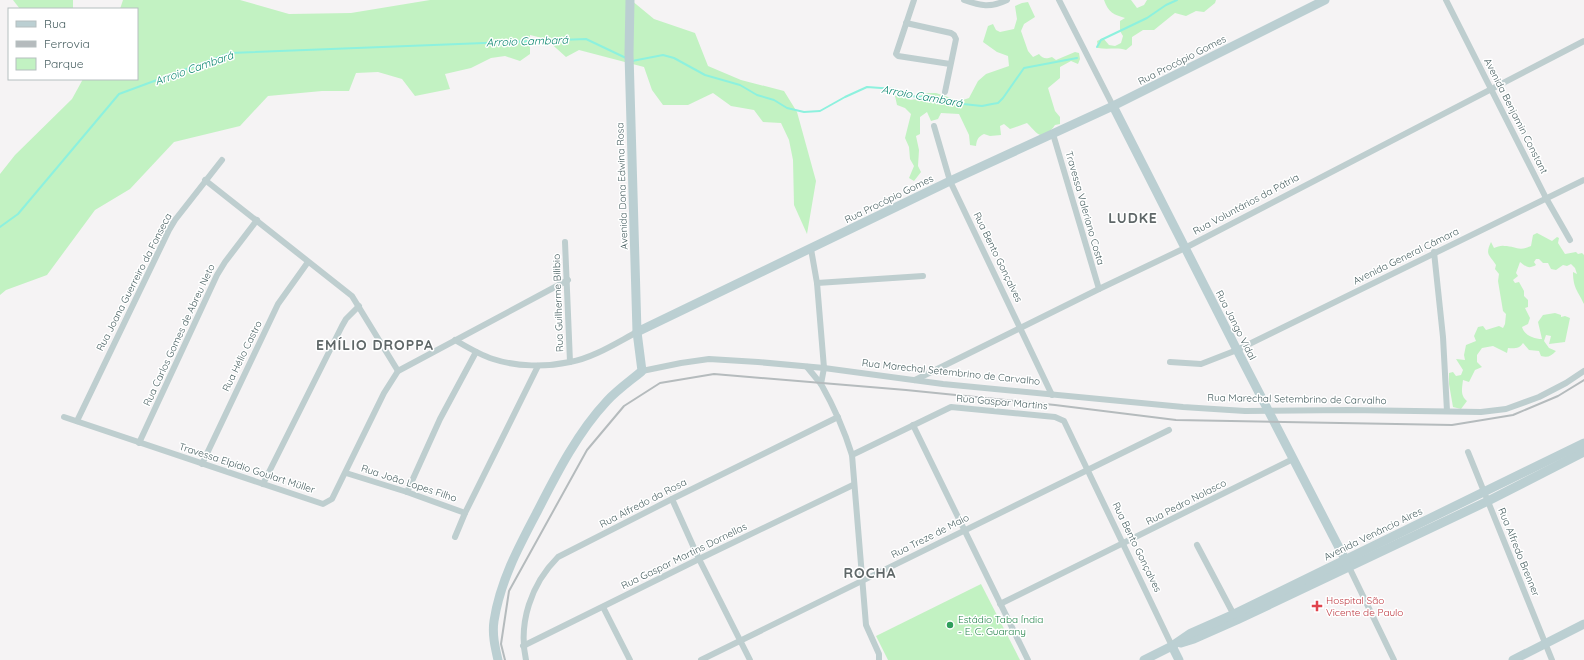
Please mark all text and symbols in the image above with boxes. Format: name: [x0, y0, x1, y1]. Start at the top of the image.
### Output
legend: [8, 8, 138, 80]
text: Rua: [44, 16, 66, 31]
street label: Rua Procópio Gomes: [1136, 32, 1229, 88]
water label: Arroio Cambará: [486, 33, 570, 49]
text: Ferrovia: [44, 36, 90, 51]
water label: Arroio Cambará: [153, 48, 236, 88]
text: Parque: [44, 56, 84, 71]
street label: Avenida Benjamin Constant: [1481, 56, 1551, 176]
water label: Arroio Cambará: [880, 82, 965, 110]
street label: Avenida Dona Edwina Rosa: [613, 122, 631, 250]
street label: Travessa Valeriano Costa: [1062, 149, 1108, 267]
street label: Rua Voluntários da Pátria: [1191, 170, 1301, 238]
street label: Rua Procópio Gomes: [842, 172, 936, 226]
district label: LUDKE: [1108, 209, 1158, 227]
street label: Rua Bento Gonçalves: [971, 210, 1026, 305]
street label: Rua Joana Guerreiro da Fonseca: [93, 211, 175, 353]
street label: Avenida General Câmara: [1351, 225, 1461, 287]
street label: Rua Guilherme Bilibio: [550, 254, 566, 352]
street label: Rua Carlos Gomes de Abreu Neto: [140, 262, 218, 408]
street label: Rua Jango Vidal: [1213, 288, 1259, 362]
street label: Rua Hélio Castro: [219, 318, 265, 394]
district label: EMÍLIO DROPPA: [316, 336, 434, 354]
street label: Rua Marechal Setembrino de Carvalho: [861, 356, 1041, 388]
street label: Rua Marechal Setembrino de Carvalho: [1207, 391, 1387, 407]
street label: Rua Gaspar Martins: [956, 392, 1049, 413]
street label: Travessa Elpídio Goulart Müller: [177, 440, 317, 496]
street label: Rua João Lopes Filho: [359, 461, 459, 505]
street label: Rua Alfredo da Rosa: [597, 475, 689, 531]
street label: Rua Pedro Nolasco: [1144, 476, 1228, 528]
street label: Rua Bento Gonçalves: [1110, 500, 1165, 595]
street label: Avenida Venâncio Aires: [1322, 504, 1425, 564]
street label: Rua Alfredo Brenner: [1495, 506, 1543, 598]
street label: Rua Treze de Maio: [889, 511, 971, 561]
street label: Rua Gaspar Martins Dornellas: [619, 520, 749, 592]
district label: ROCHA: [844, 564, 896, 582]
place label: Hospital São Vicente de Paulo: [1326, 594, 1403, 619]
marker: Hospital São Vicente de Paulo: [1311, 600, 1323, 612]
place label: Estádio Taba Índia - E. C. Guarany: [958, 613, 1043, 638]
marker: Estádio Taba Índia - E. C. Guarany: [945, 620, 955, 630]

